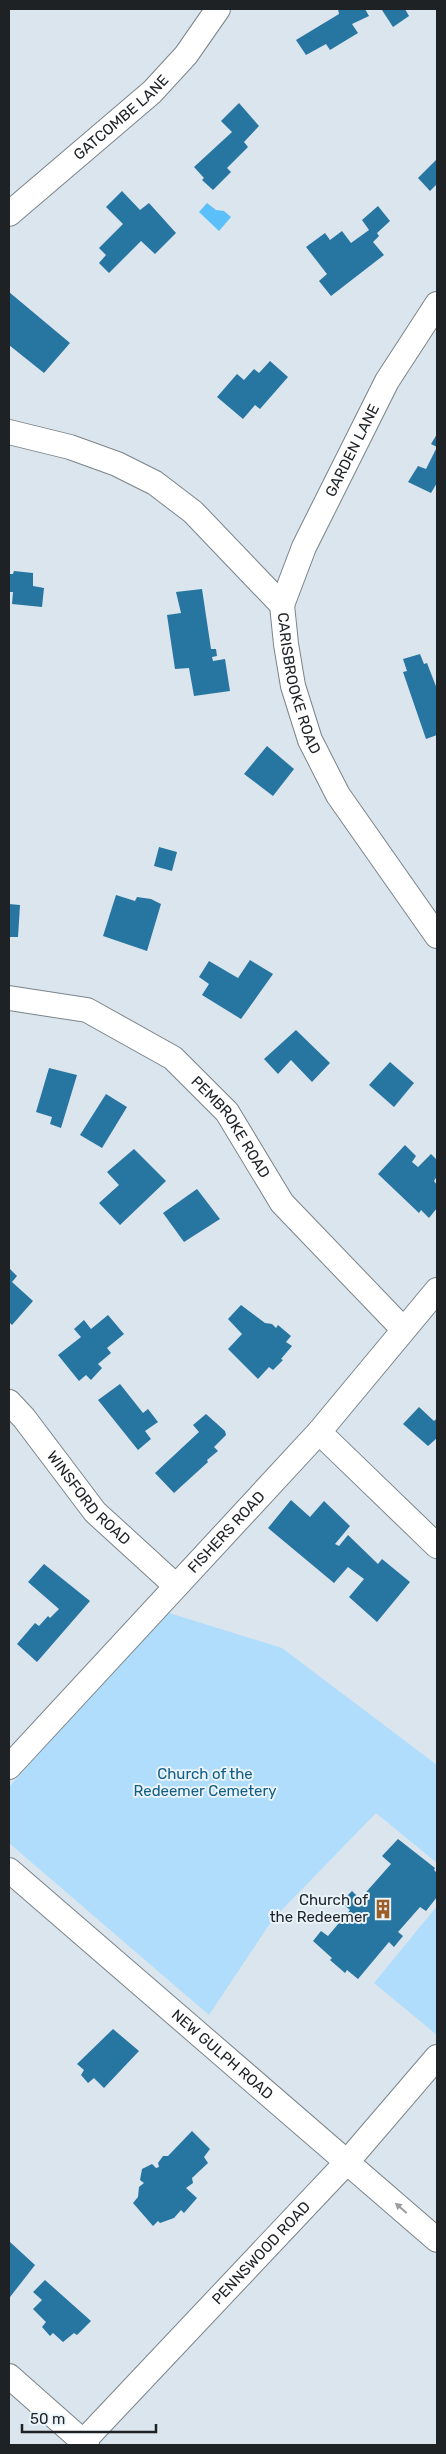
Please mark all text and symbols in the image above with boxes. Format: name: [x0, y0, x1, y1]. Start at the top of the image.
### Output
street label: GATCOMBE LANE: [70, 71, 172, 164]
street label: GARDEN LANE: [322, 401, 383, 500]
street label: CARISBROOKE ROAD: [274, 612, 325, 757]
street label: PEMBROKE ROAD: [187, 1072, 274, 1181]
street label: WINSFORD ROAD: [43, 1447, 134, 1549]
street label: FISHERS ROAD: [184, 1487, 269, 1577]
park label: Church of the Redeemer Cemetery: [134, 1765, 276, 1800]
place label: Church of the Redeemer: [270, 1891, 368, 1926]
building icon: Church of the Redeemer: [372, 1898, 394, 1920]
street label: NEW GULPH ROAD: [168, 2006, 277, 2103]
street label: PENNSWOOD ROAD: [208, 2198, 314, 2308]
one-way arrow: [395, 2202, 407, 2214]
scale bar: [22, 2402, 156, 2434]
text: 50 m: [30, 2410, 65, 2428]

